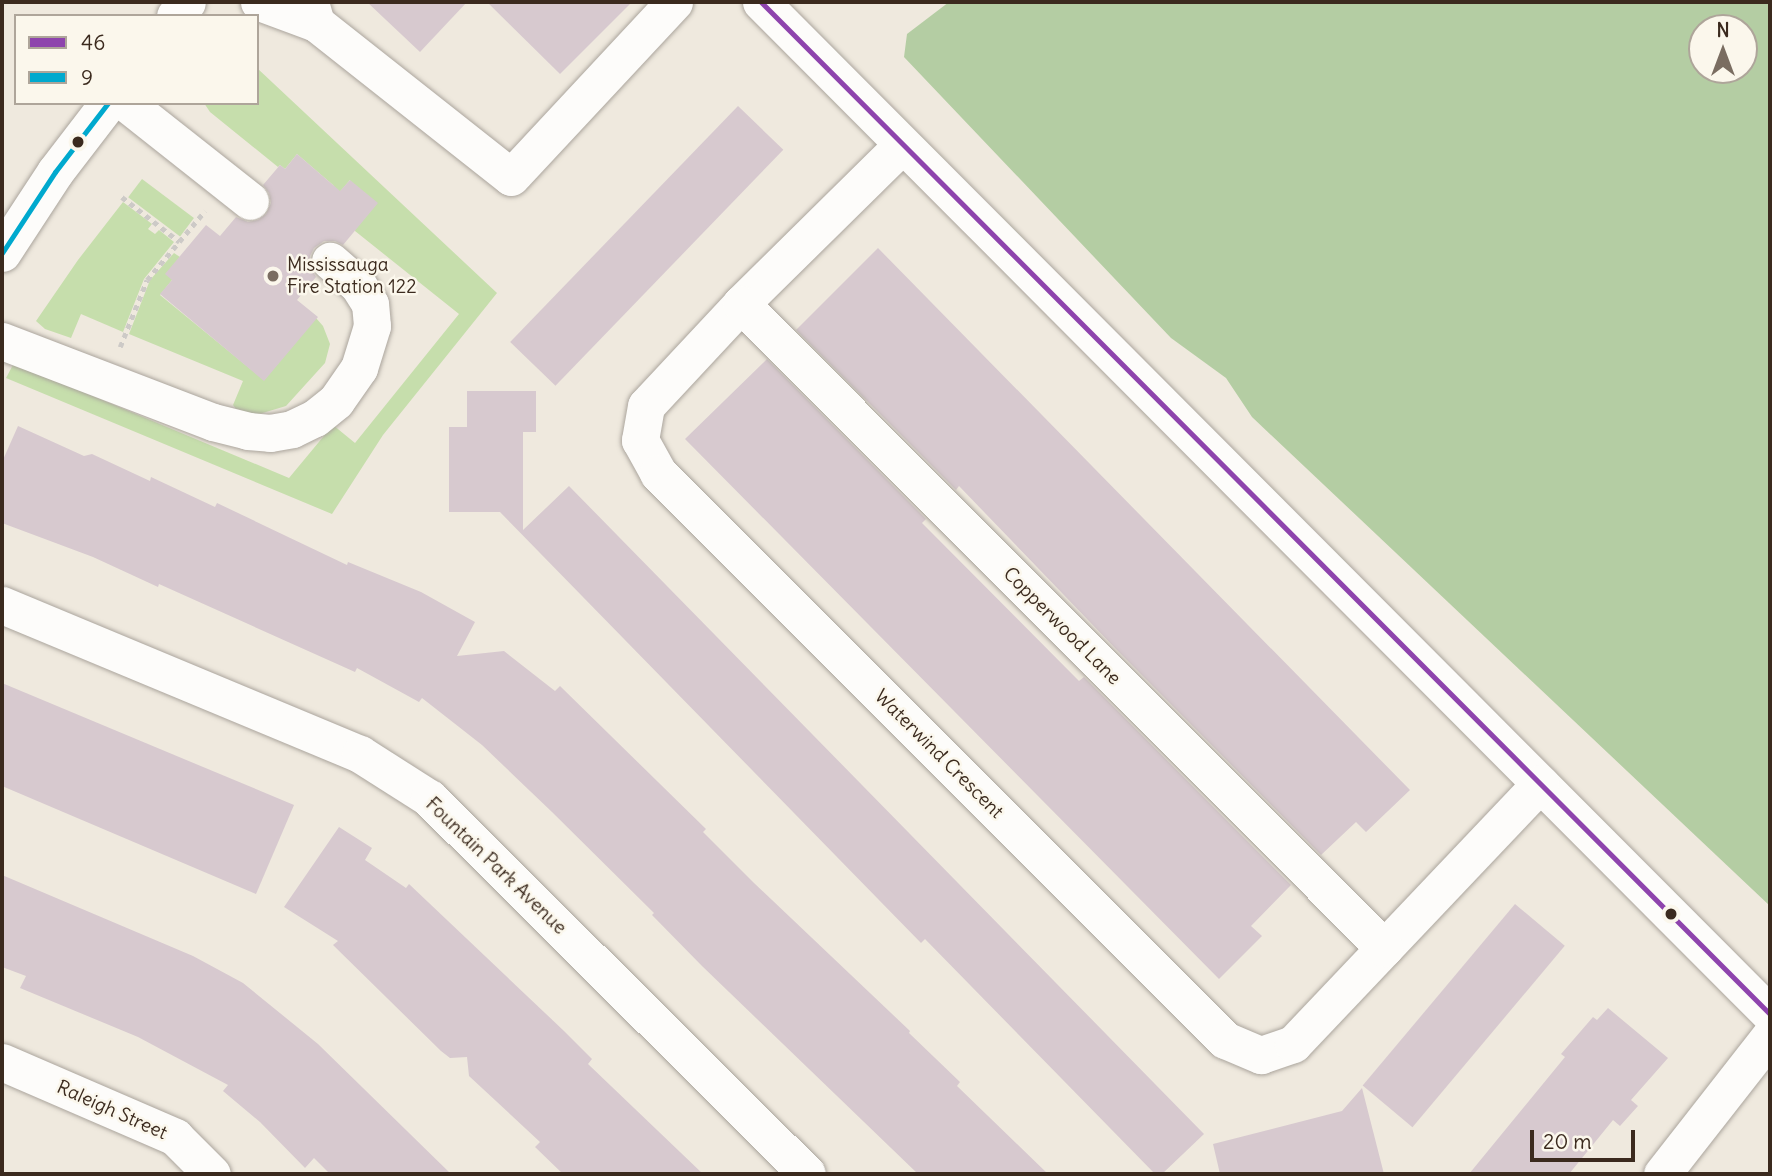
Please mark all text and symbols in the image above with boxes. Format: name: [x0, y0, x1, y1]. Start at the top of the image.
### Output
legend: [14, 14, 259, 105]
north arrow: [1688, 14, 1758, 84]
text: N: [1716, 18, 1730, 42]
text: 46: [81, 29, 105, 56]
text: 9: [81, 64, 93, 91]
unlabelled marker: [71, 135, 85, 149]
place label: Mississauga Fire Station 122: [287, 254, 417, 298]
marker: Mississauga Fire Station 122: [265, 268, 281, 284]
street label: Copperwood Lane: [998, 562, 1126, 690]
street label: Waterwind Crescent: [870, 685, 1008, 823]
street label: Fountain Park Avenue: [421, 793, 571, 939]
unlabelled marker: [1664, 907, 1678, 921]
street label: Raleigh Street: [53, 1076, 171, 1144]
scale bar: [1534, 1116, 1639, 1160]
text: 20 m: [1543, 1128, 1592, 1155]

